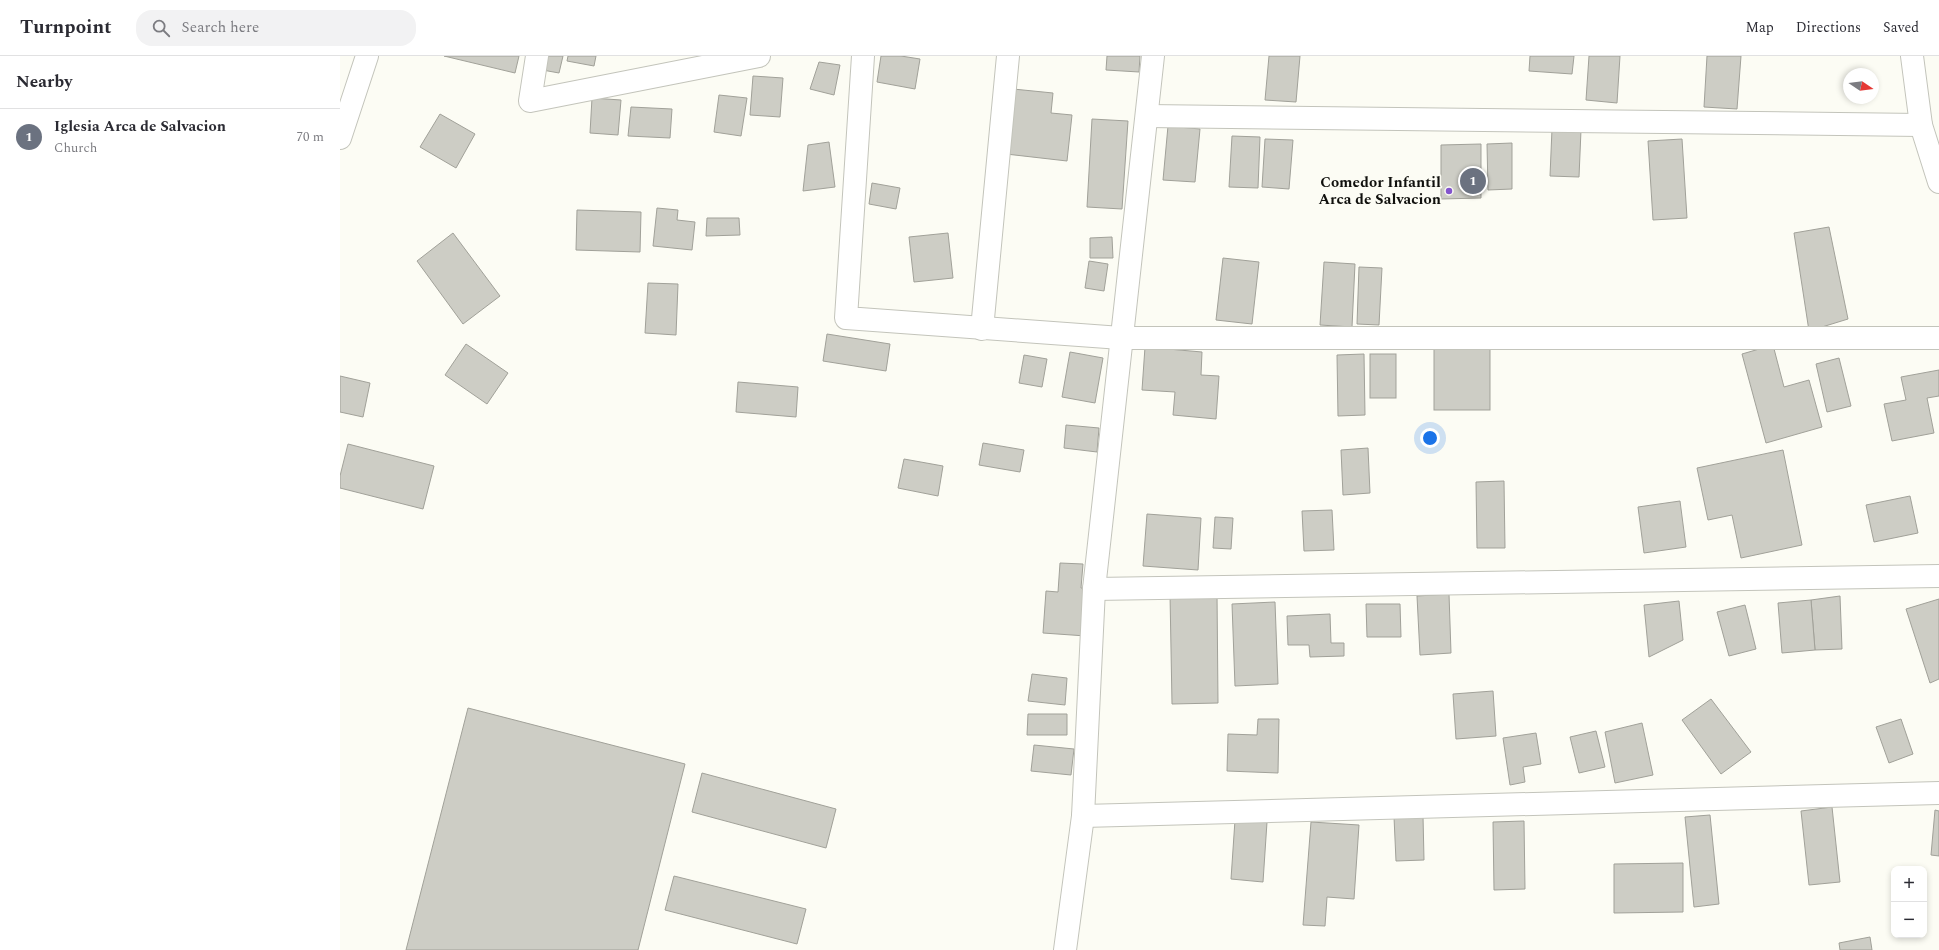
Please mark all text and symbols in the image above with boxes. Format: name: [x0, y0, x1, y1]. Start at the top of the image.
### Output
search box: [136, 10, 416, 46]
text: Turnpoint: [20, 13, 112, 42]
text: Search here: [182, 16, 259, 39]
icon: search: [150, 17, 172, 39]
text: Map: [1746, 17, 1774, 38]
text: Directions: [1796, 17, 1861, 38]
text: Saved: [1883, 17, 1919, 38]
north arrow: [1843, 68, 1879, 104]
text: Nearby: [16, 69, 72, 95]
text: Iglesia Arca de Salvacion: [54, 115, 226, 138]
text: 1: [25, 127, 33, 147]
text: 70 m: [297, 127, 324, 147]
text: Church: [54, 138, 97, 158]
pin: 1: [1460, 166, 1486, 196]
place label: Comedor Infantil Arca de Salvacion: [1318, 171, 1441, 211]
marker: Comedor Infantil Arca de Salvacion: [1444, 186, 1454, 196]
your location: [1420, 428, 1440, 448]
map controls: [1891, 866, 1927, 938]
button: +: [1891, 866, 1927, 902]
button: −: [1891, 902, 1927, 938]

